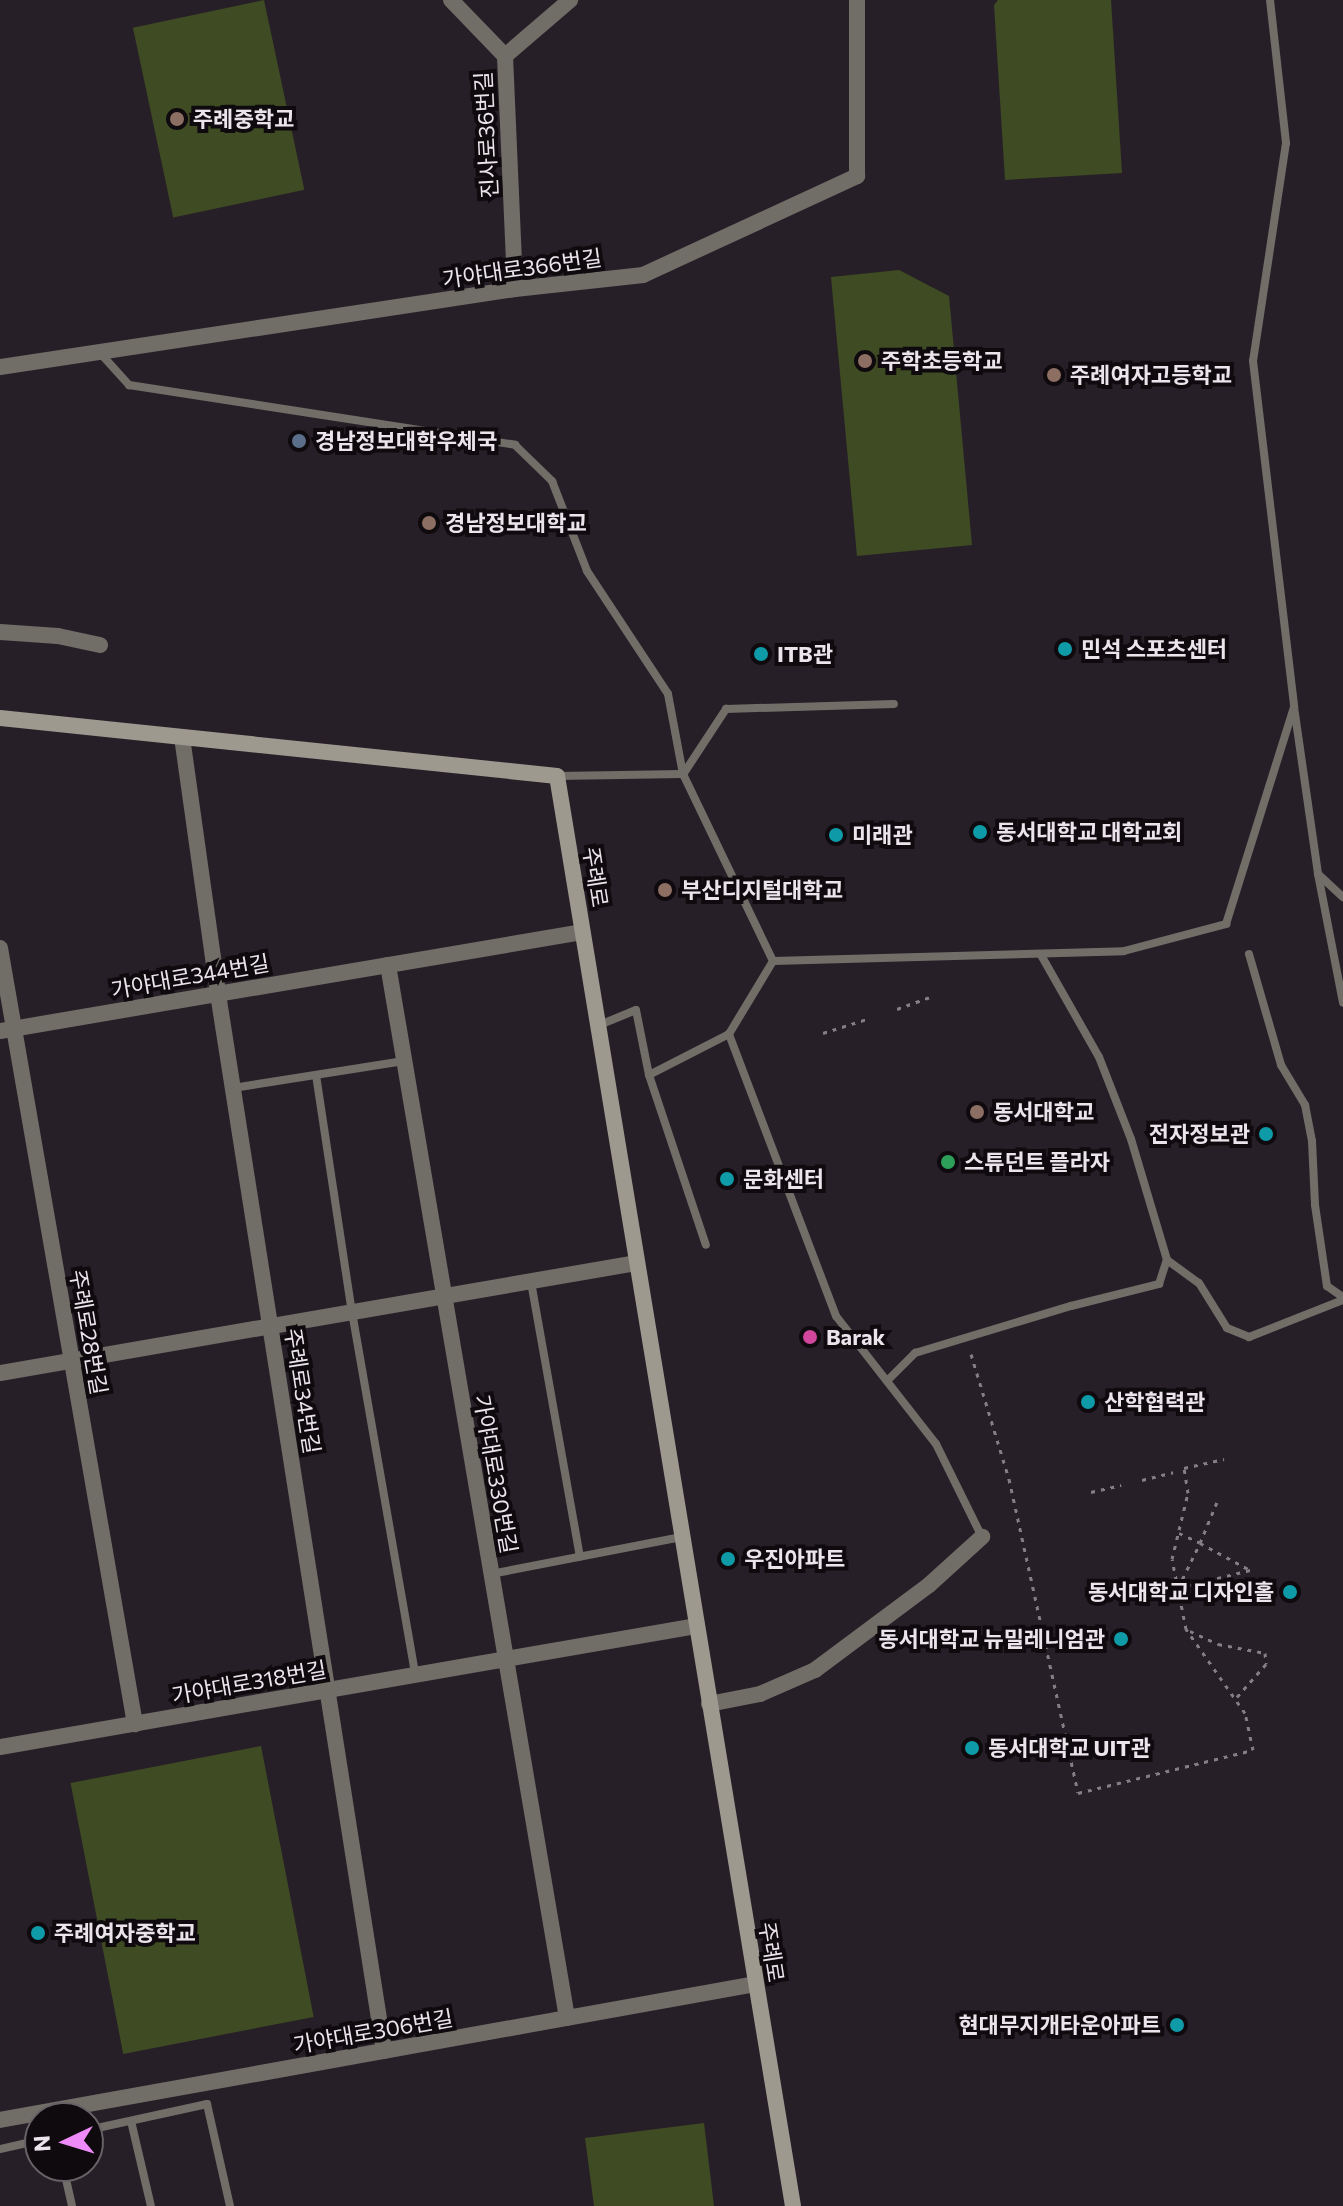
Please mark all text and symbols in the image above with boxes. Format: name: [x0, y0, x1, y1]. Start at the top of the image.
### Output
street label: 진사로36번길: [469, 71, 503, 199]
place label: 주례중학교: [193, 106, 294, 132]
marker: 주례중학교: [168, 110, 186, 128]
street label: 가야대로366번길: [441, 244, 603, 292]
place label: 주학초등학교: [881, 348, 1002, 374]
marker: 주학초등학교: [856, 352, 874, 370]
place label: 주례여자고등학교: [1070, 362, 1232, 388]
marker: 주례여자고등학교: [1045, 366, 1063, 384]
place label: 경남정보대학우체국: [315, 428, 497, 454]
marker: 경남정보대학우체국: [290, 432, 308, 450]
place label: 경남정보대학교: [445, 510, 587, 536]
marker: 경남정보대학교: [420, 514, 438, 532]
place label: 민석 스포츠센터: [1081, 636, 1227, 662]
marker: 민석 스포츠센터: [1056, 640, 1074, 658]
place label: ITB관: [777, 641, 833, 667]
marker: ITB관: [752, 645, 770, 663]
place label: 동서대학교 대학교회: [996, 819, 1182, 845]
place label: 미래관: [852, 822, 913, 848]
marker: 동서대학교 대학교회: [971, 823, 989, 841]
marker: 미래관: [827, 826, 845, 844]
street label: 주례로: [578, 845, 614, 909]
place label: 부산디지털대학교: [681, 877, 843, 903]
marker: 부산디지털대학교: [656, 881, 674, 899]
street label: 가야대로344번길: [109, 949, 271, 1003]
place label: 동서대학교: [993, 1099, 1094, 1125]
marker: 동서대학교: [968, 1103, 986, 1121]
place label: 전자정보관: [1149, 1121, 1250, 1147]
marker: 전자정보관: [1257, 1125, 1275, 1143]
place label: 스튜던트 플라자: [964, 1149, 1110, 1175]
marker: 스튜던트 플라자: [939, 1153, 957, 1171]
place label: 문화센터: [743, 1166, 824, 1192]
marker: 문화센터: [718, 1170, 736, 1188]
street label: 주례로28번길: [65, 1267, 113, 1397]
place label: Barak: [826, 1324, 885, 1350]
street label: 주례로34번길: [280, 1326, 326, 1456]
marker: Barak: [801, 1328, 819, 1346]
place label: 산학협력관: [1104, 1389, 1205, 1415]
street label: 가야대로330번길: [469, 1393, 523, 1555]
marker: 산학협력관: [1079, 1393, 1097, 1411]
place label: 우진아파트: [744, 1546, 845, 1572]
marker: 우진아파트: [719, 1550, 737, 1568]
place label: 동서대학교 디자인홀: [1088, 1579, 1274, 1605]
marker: 동서대학교 디자인홀: [1281, 1583, 1299, 1601]
place label: 동서대학교 뉴밀레니엄관: [878, 1626, 1105, 1652]
marker: 동서대학교 뉴밀레니엄관: [1112, 1630, 1130, 1648]
street label: 가야대로318번길: [170, 1655, 328, 1709]
place label: 동서대학교 UIT관: [988, 1735, 1151, 1761]
marker: 동서대학교 UIT관: [963, 1739, 981, 1757]
place label: 주례여자중학교: [54, 1920, 196, 1946]
street label: 주례로: [754, 1920, 790, 1984]
marker: 주례여자중학교: [29, 1924, 47, 1942]
street label: 가야대로306번길: [291, 2004, 455, 2058]
place label: 현대무지개타운아파트: [959, 2012, 1161, 2038]
marker: 현대무지개타운아파트: [1168, 2016, 1186, 2034]
north arrow: [24, 2102, 104, 2182]
text: N: [28, 2134, 56, 2153]

